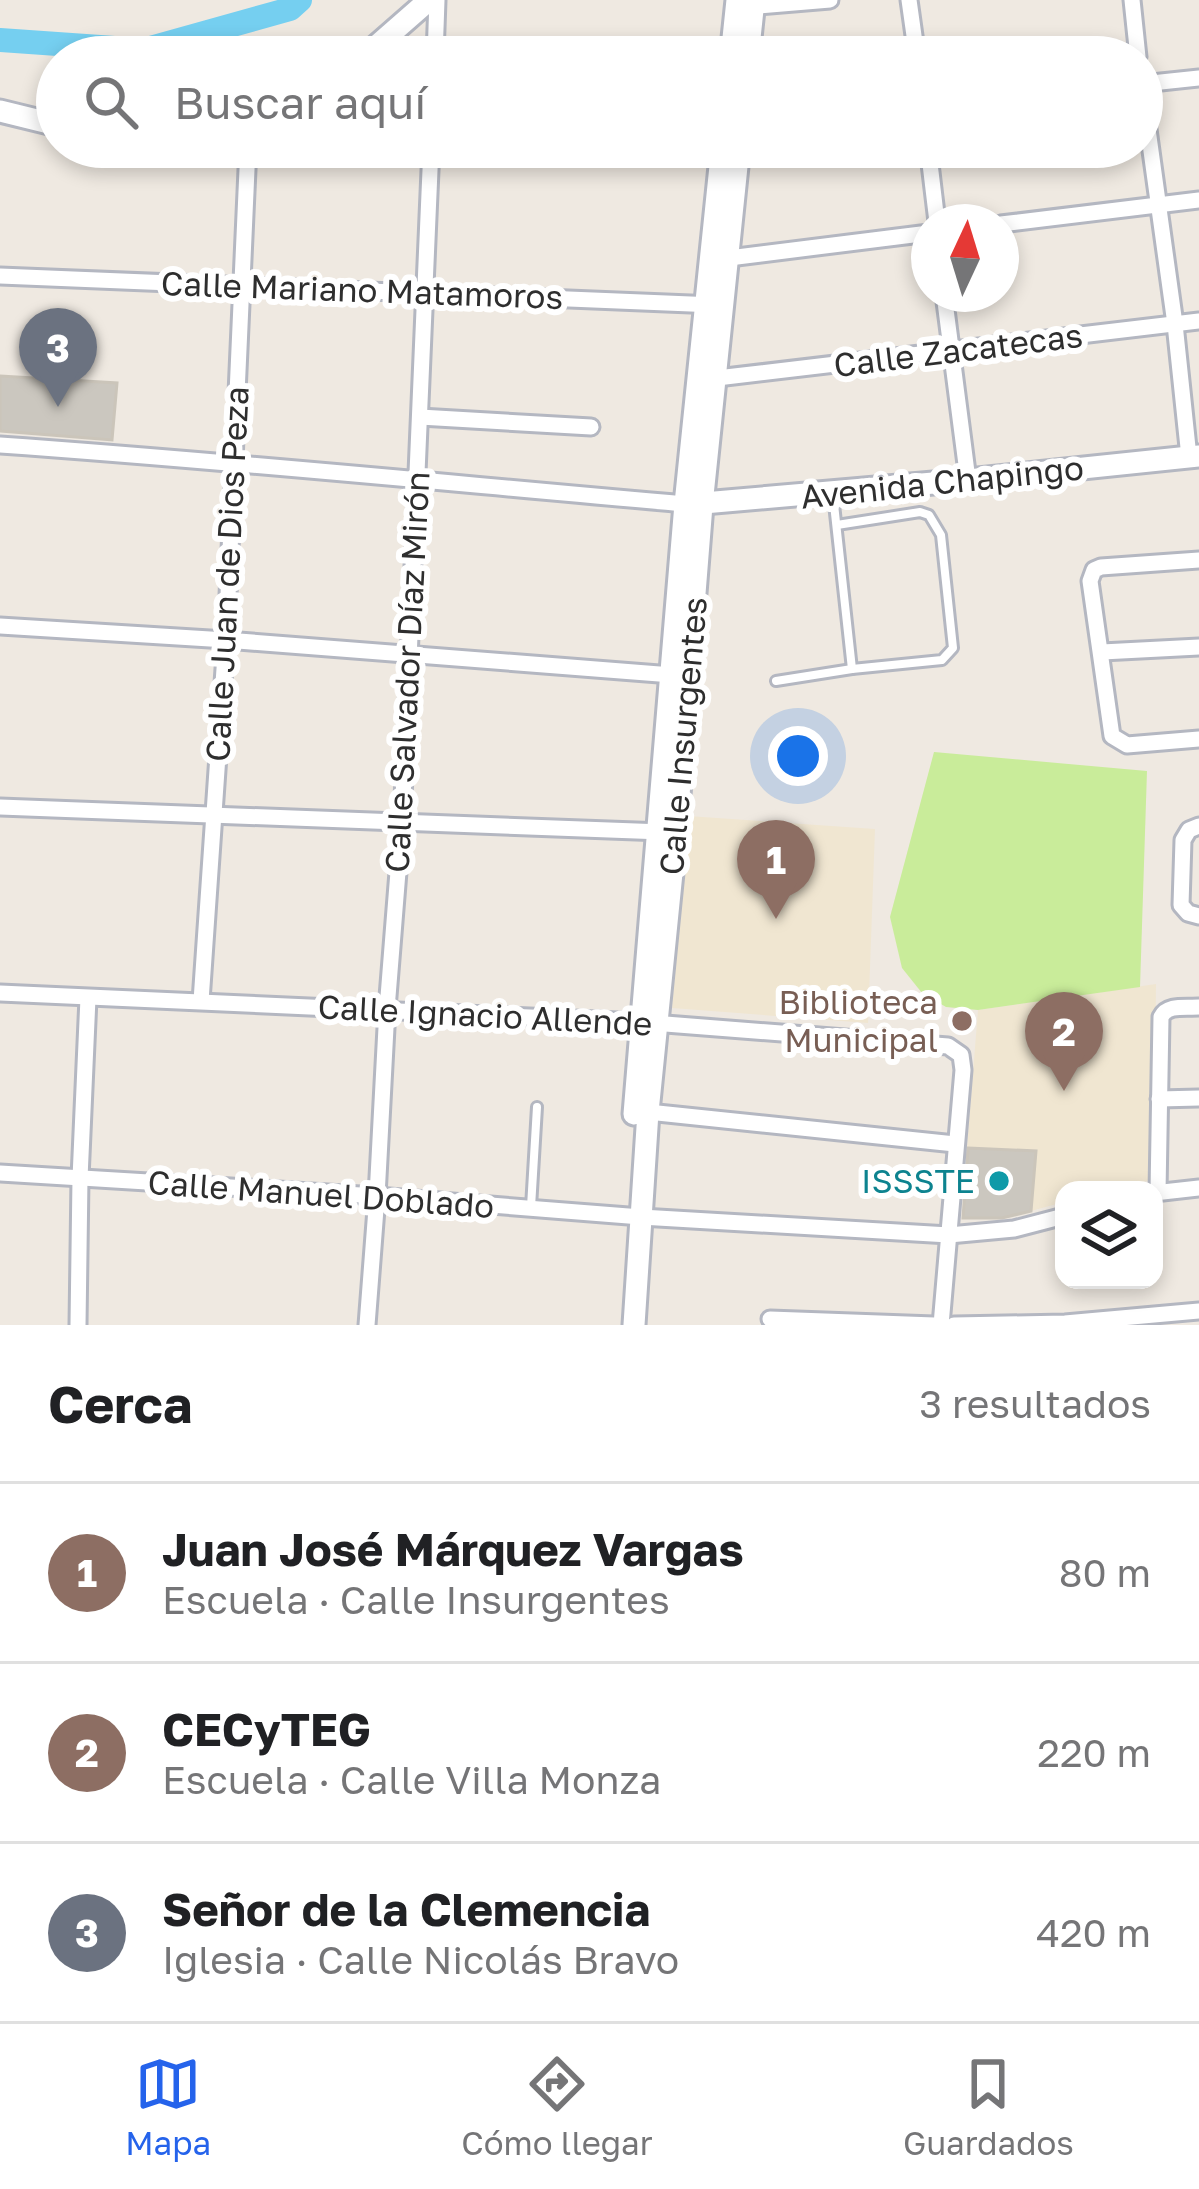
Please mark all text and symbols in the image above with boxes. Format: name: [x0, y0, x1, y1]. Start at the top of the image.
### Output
search box: [36, 36, 1163, 168]
icon: search: [78, 69, 144, 135]
text: Buscar aquí: [174, 75, 426, 129]
north arrow: [911, 204, 1019, 312]
street label: Calle Mariano Matamoros: [160, 263, 564, 316]
pin: 3: [19, 308, 97, 407]
street label: Calle Zacatecas: [831, 315, 1085, 384]
street label: Calle Juan de Dios Peza: [197, 385, 256, 763]
street label: Avenida Chapingo: [799, 447, 1085, 516]
street label: Calle Salvador Díaz Mirón: [377, 470, 436, 874]
street label: Calle Insurgentes: [651, 595, 714, 877]
your location: [768, 726, 828, 786]
pin: 1: [737, 820, 815, 919]
place label: Biblioteca Municipal: [779, 982, 938, 1059]
street label: Calle Ignacio Allende: [317, 986, 653, 1043]
pin: 2: [1025, 992, 1103, 1091]
marker: Biblioteca Municipal: [949, 1008, 975, 1034]
place label: ISSSTE: [861, 1161, 975, 1200]
street label: Calle Manuel Doblado: [147, 1162, 495, 1225]
marker: ISSSTE: [986, 1168, 1012, 1194]
map controls: [1055, 1181, 1163, 1289]
button: layers: [1055, 1181, 1163, 1289]
text: Cerca: [48, 1373, 192, 1434]
text: 3 resultados: [919, 1380, 1151, 1427]
text: Juan José Márquez Vargas: [162, 1522, 744, 1576]
text: 1: [77, 1549, 97, 1596]
text: 80 m: [1059, 1549, 1151, 1596]
text: Escuela · Calle Insurgentes: [162, 1576, 670, 1623]
text: CECyTEG: [162, 1702, 371, 1756]
text: 2: [75, 1729, 99, 1776]
text: 220 m: [1037, 1729, 1151, 1776]
text: Escuela · Calle Villa Monza: [162, 1756, 661, 1803]
text: Señor de la Clemencia: [162, 1882, 650, 1936]
text: 3: [75, 1909, 99, 1956]
text: 420 m: [1036, 1909, 1151, 1956]
text: Iglesia · Calle Nicolás Bravo: [162, 1936, 679, 1983]
tab: Mapa: [125, 2051, 211, 2162]
tab: Cómo llegar: [461, 2051, 653, 2162]
tab: Guardados: [903, 2051, 1074, 2162]

